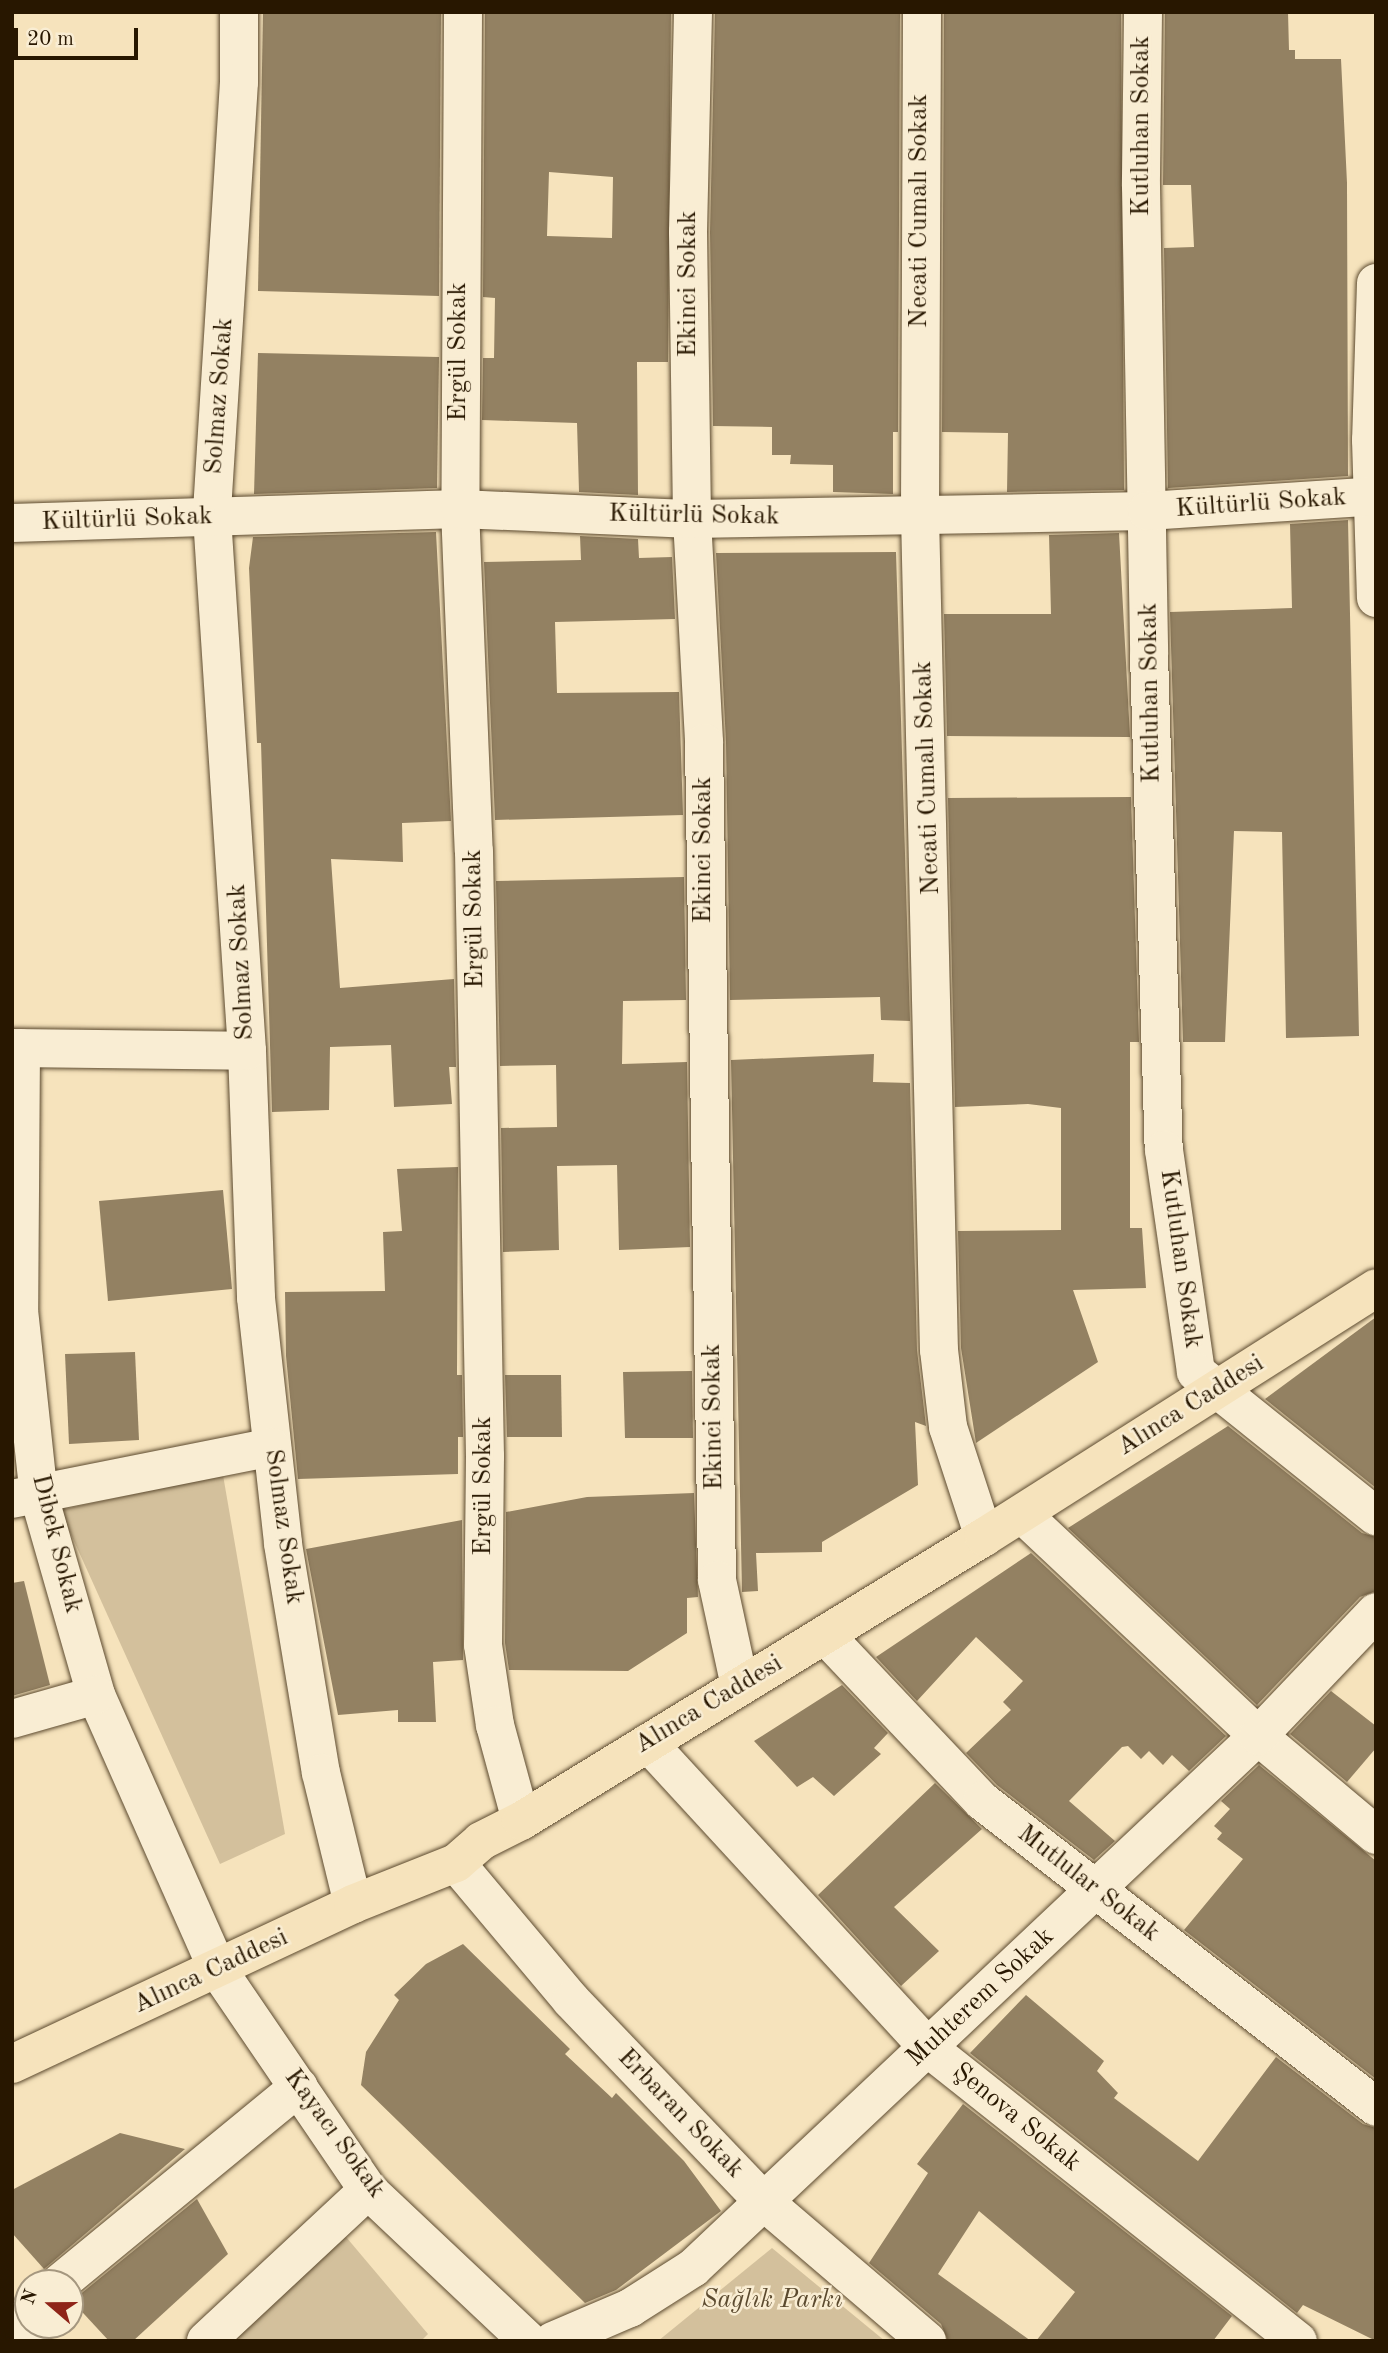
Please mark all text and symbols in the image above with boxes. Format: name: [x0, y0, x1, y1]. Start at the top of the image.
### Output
scale bar: [18, 14, 142, 58]
text: 20 m: [27, 29, 74, 50]
street label: Kutluhan Sokak: [1126, 36, 1158, 216]
street label: Necati Cumalı Sokak: [904, 94, 936, 328]
street label: Ekinci Sokak: [673, 210, 705, 358]
street label: Ergül Sokak: [443, 282, 475, 422]
street label: Solmaz Sokak: [199, 317, 241, 475]
street label: Kültürlü Sokak: [1174, 482, 1348, 526]
street label: Kültürlü Sokak: [608, 499, 780, 533]
street label: Kültürlü Sokak: [41, 501, 213, 539]
street label: Kutluhan Sokak: [1134, 602, 1168, 784]
street label: Necati Cumalı Sokak: [908, 660, 948, 896]
street label: Ekinci Sokak: [688, 776, 720, 924]
street label: Ergül Sokak: [458, 849, 492, 989]
street label: Solmaz Sokak: [222, 883, 262, 1041]
street label: Kutluhan Sokak: [1152, 1167, 1208, 1351]
street label: Ekinci Sokak: [697, 1343, 731, 1491]
street label: Alınca Caddesi: [1112, 1349, 1270, 1463]
street label: Ergül Sokak: [468, 1416, 500, 1556]
street label: Solmaz Sokak: [257, 1447, 309, 1607]
street label: Dibek Sokak: [24, 1471, 88, 1617]
street label: Alınca Caddesi: [629, 1649, 789, 1761]
street label: Mutlular Sokak: [1010, 1819, 1166, 1949]
street label: Muhterem Sokak: [901, 1922, 1061, 2074]
street label: Alınca Caddesi: [129, 1923, 293, 2021]
street label: Erbaran Sokak: [610, 2043, 750, 2185]
street label: Şenova Sokak: [946, 2057, 1086, 2179]
street label: Kayacı Sokak: [277, 2063, 391, 2205]
north arrow: [14, 2269, 84, 2339]
park label: Sağlık Parkı: [701, 2285, 843, 2317]
text: N: [19, 2287, 42, 2307]

